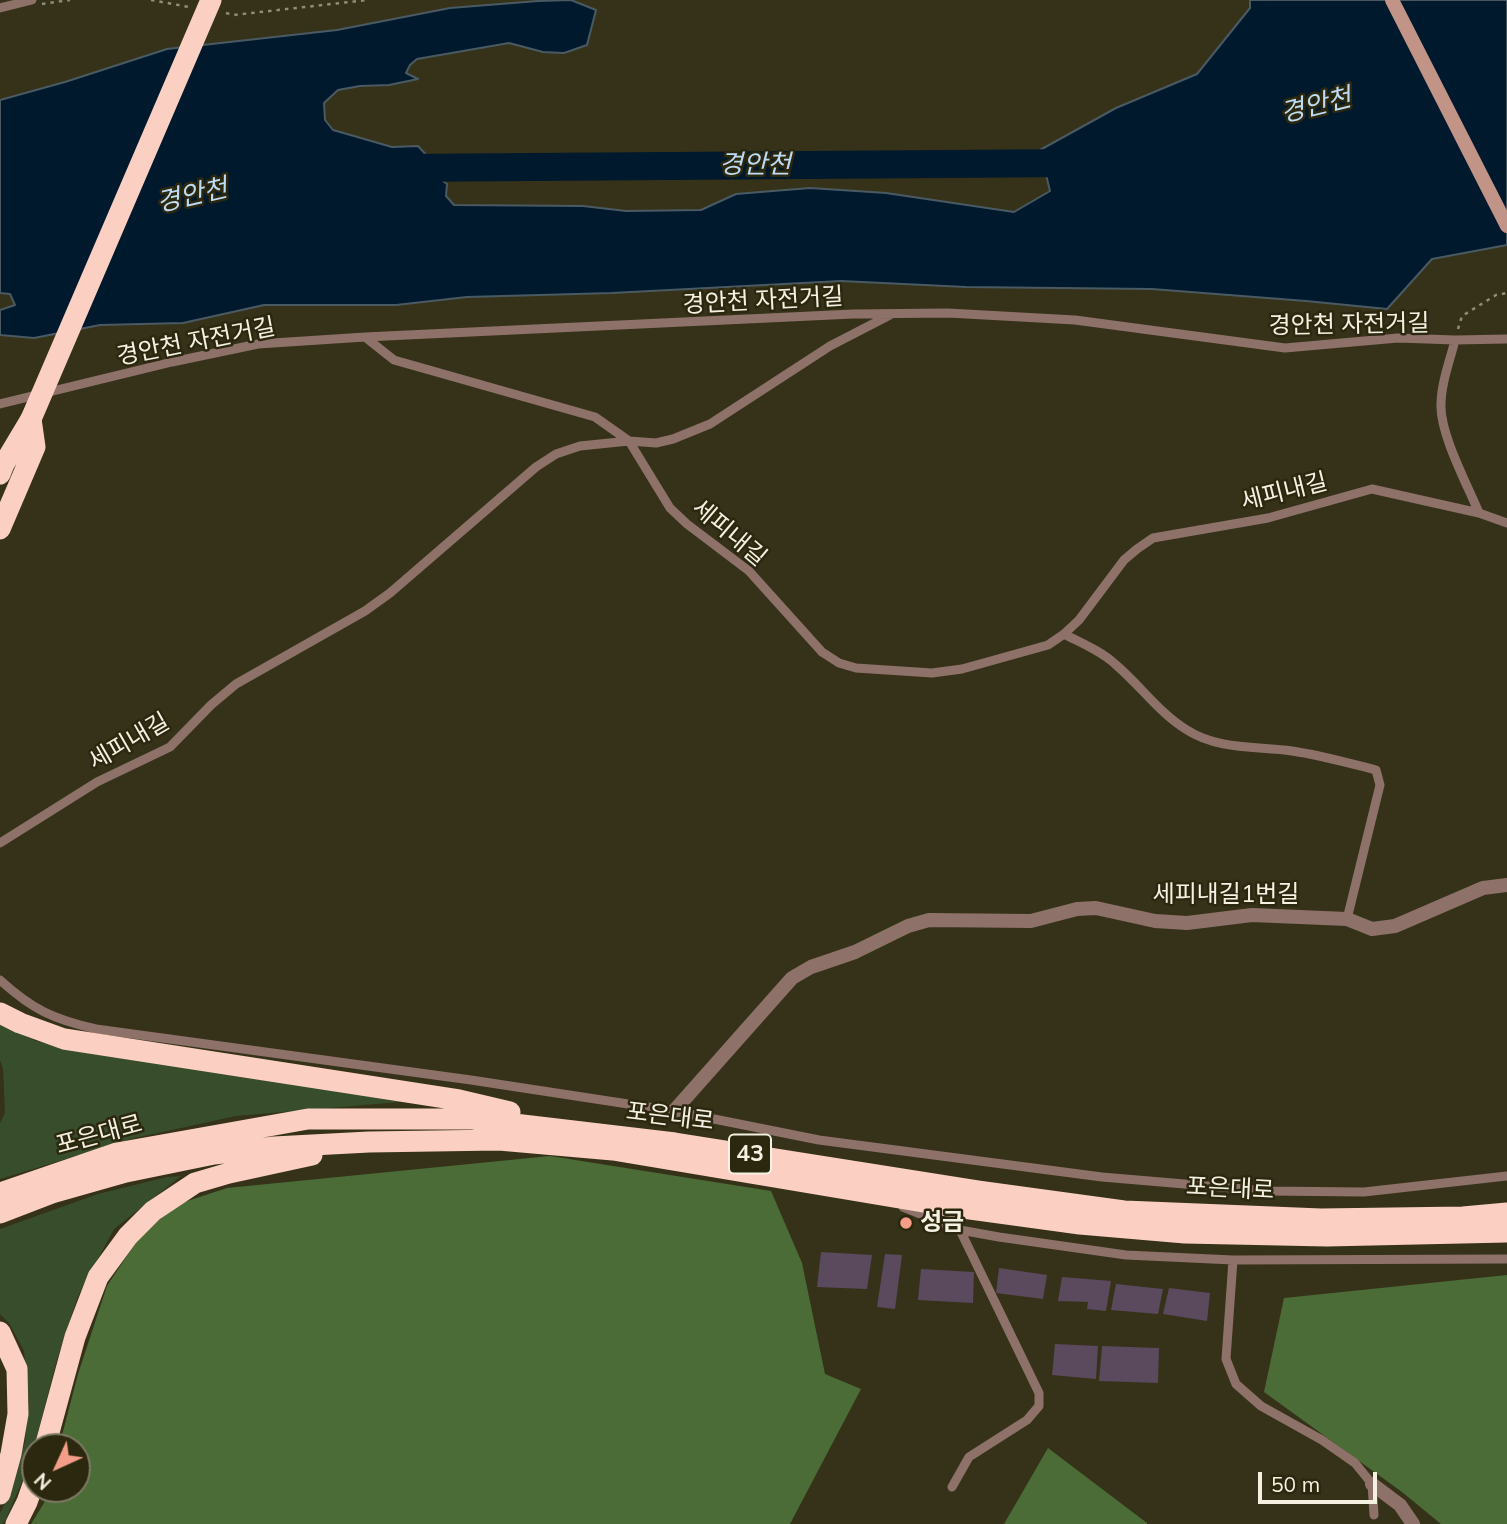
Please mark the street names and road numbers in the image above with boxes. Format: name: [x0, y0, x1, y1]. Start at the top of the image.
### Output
street label: 경안천 자전거길: [682, 282, 844, 320]
street label: 경안천 자전거길: [1268, 309, 1430, 341]
street label: 경안천 자전거길: [114, 313, 278, 371]
street label: 세피내길: [1238, 467, 1330, 517]
street label: 세피내길: [686, 494, 772, 572]
street label: 세피내길: [84, 707, 174, 777]
street label: 세피내길1번길: [1153, 881, 1299, 909]
street label: 포은대로: [624, 1097, 716, 1137]
street label: 포은대로: [53, 1110, 145, 1160]
road number: 43: [729, 1134, 771, 1174]
street label: 포은대로: [1185, 1172, 1275, 1206]

